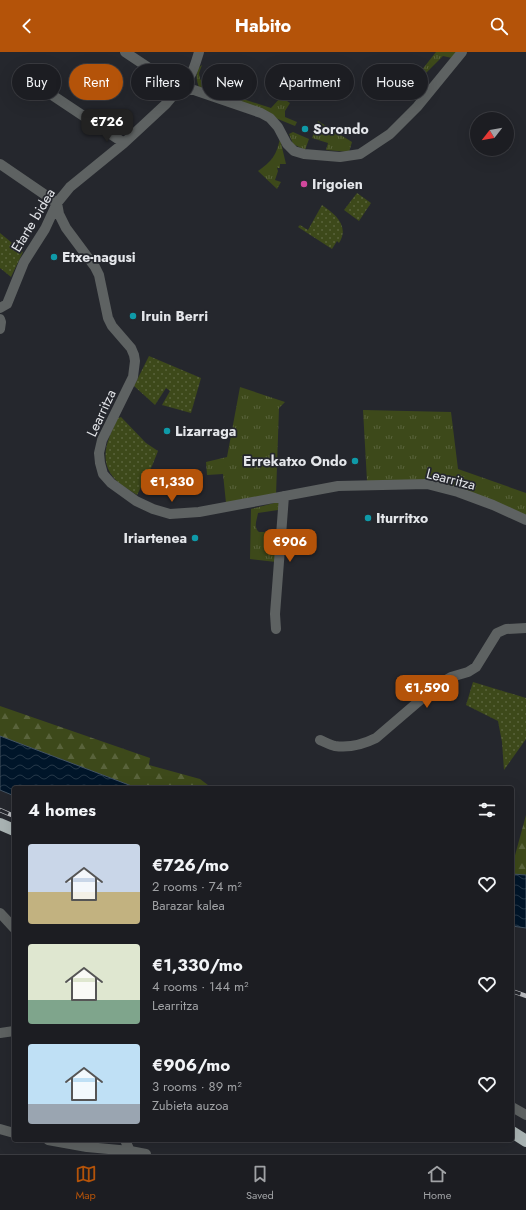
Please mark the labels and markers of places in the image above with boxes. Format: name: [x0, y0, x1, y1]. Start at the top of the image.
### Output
pin: €726: [83, 109, 131, 143]
place label: Sorondo: [313, 119, 369, 139]
marker: Sorondo: [300, 124, 310, 134]
place label: Irigoien: [312, 174, 363, 194]
marker: Irigoien: [299, 179, 309, 189]
place label: Etxe-nagusi: [62, 247, 136, 267]
marker: Etxe-nagusi: [49, 252, 59, 262]
place label: Iruin Berri: [141, 306, 208, 326]
marker: Iruin Berri: [128, 311, 138, 321]
place label: Lizarraga: [175, 421, 236, 441]
marker: Lizarraga: [162, 426, 172, 436]
place label: Errekatxo Ondo: [243, 451, 347, 471]
marker: Errekatxo Ondo: [350, 456, 360, 466]
pin: €1,330: [139, 469, 205, 503]
place label: Iturritxo: [376, 508, 428, 528]
marker: Iturritxo: [363, 513, 373, 523]
place label: Iriartenea: [124, 528, 187, 548]
pin: €906: [266, 529, 314, 563]
marker: Iriartenea: [190, 533, 200, 543]
pin: €1,590: [394, 675, 460, 709]

